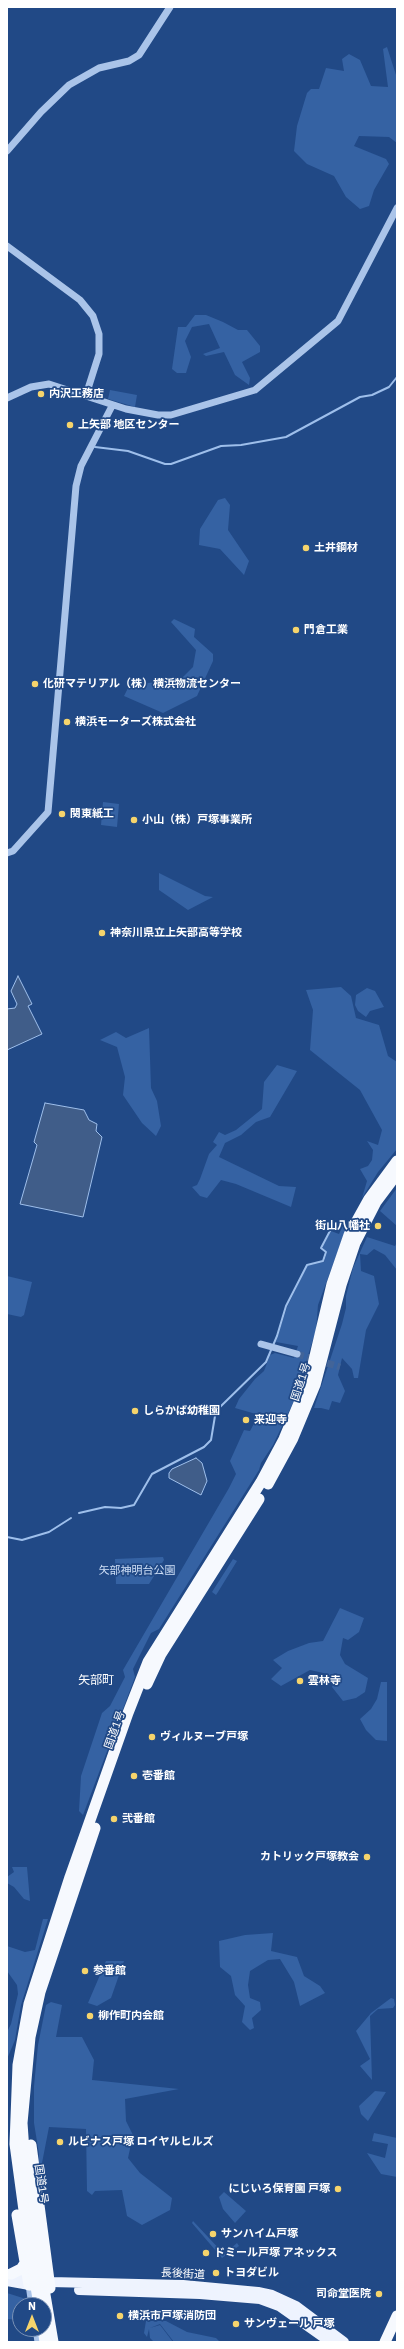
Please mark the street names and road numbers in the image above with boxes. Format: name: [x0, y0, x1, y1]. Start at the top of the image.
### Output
street label: 国道1号: [289, 1361, 313, 1403]
street label: 国道1号: [102, 1709, 128, 1751]
street label: 国道1号: [32, 2163, 50, 2205]
street label: 長後街道: [161, 2266, 205, 2282]

